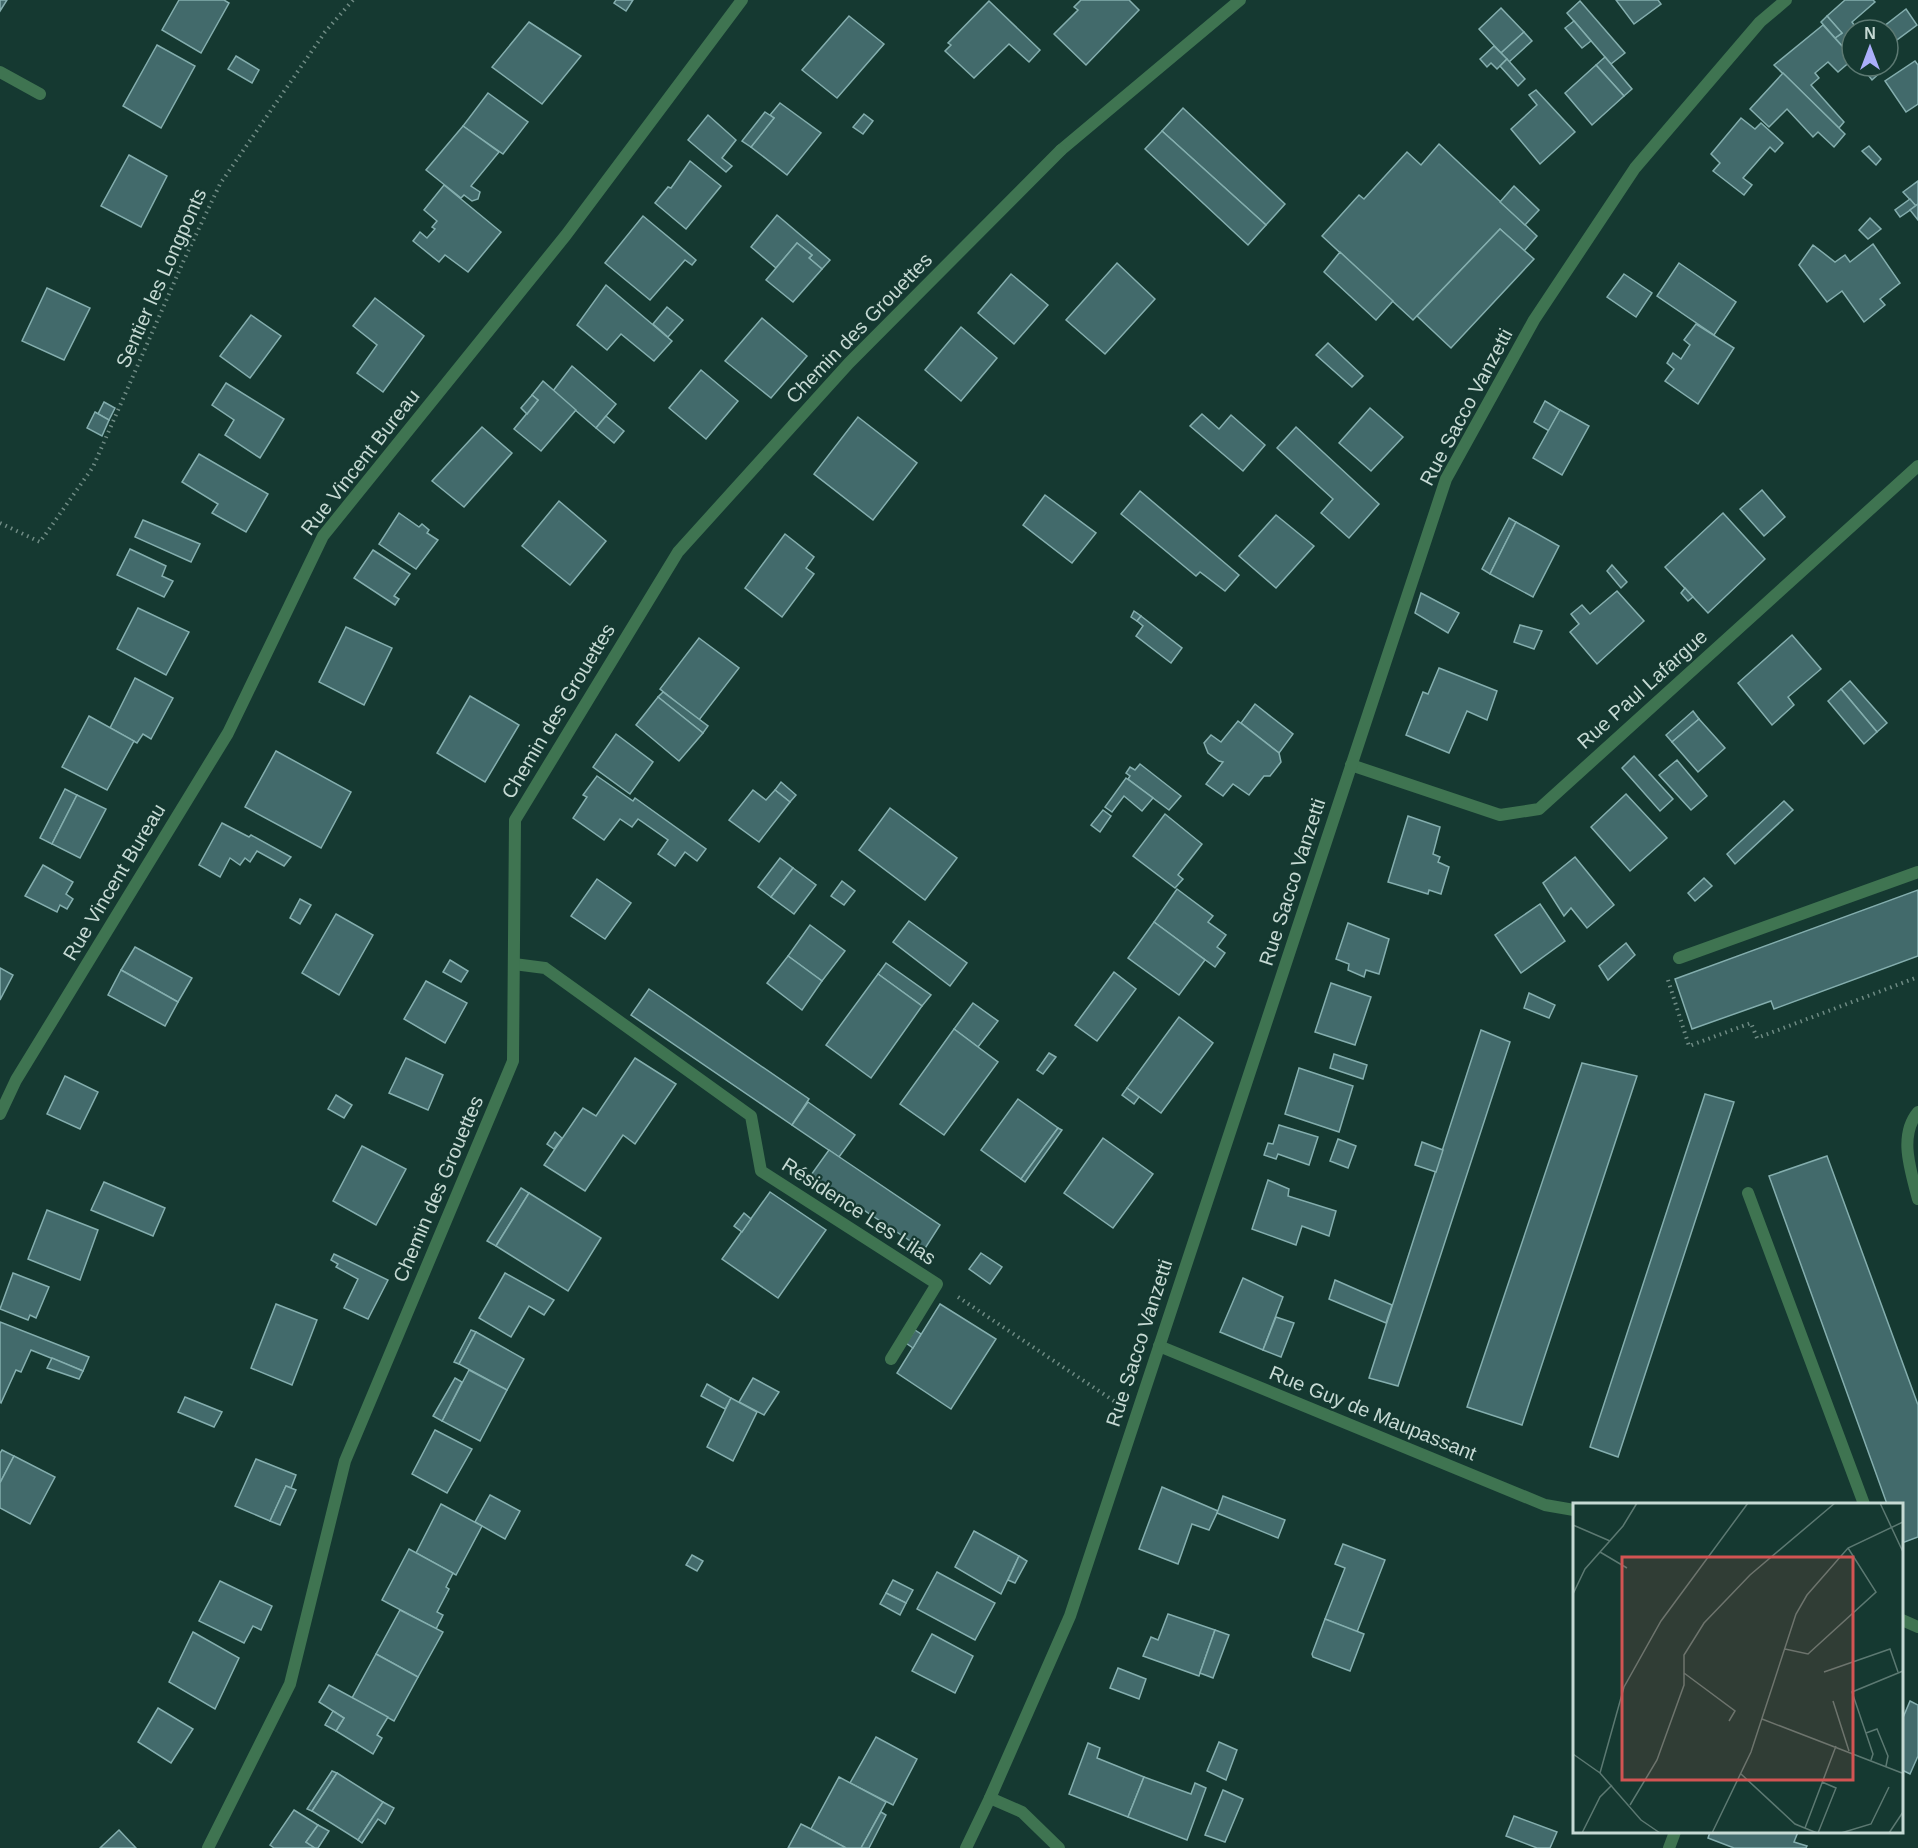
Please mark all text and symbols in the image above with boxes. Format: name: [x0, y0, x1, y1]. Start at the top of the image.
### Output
north arrow: [1840, 18, 1900, 78]
text: N: [1864, 25, 1876, 42]
street label: Sentier les Longponts: [112, 185, 210, 371]
street label: Chemin des Grouettes: [782, 248, 936, 408]
street label: Rue Sacco Vanzetti: [1415, 325, 1517, 489]
street label: Rue Vincent Bureau: [296, 385, 424, 539]
street label: Chemin des Grouettes: [497, 620, 619, 802]
street label: Rue Paul Lafargue: [1573, 625, 1711, 753]
street label: Rue Sacco Vanzetti: [1255, 796, 1329, 968]
street label: Rue Vincent Bureau: [59, 800, 169, 964]
street label: Chemin des Grouettes: [389, 1093, 487, 1285]
street label: Résidence Les Lilas: [778, 1153, 940, 1269]
street label: Rue Sacco Vanzetti: [1102, 1257, 1176, 1429]
street label: Rue Guy de Maupassant: [1266, 1361, 1480, 1465]
inset map: [1573, 1503, 1903, 1833]

